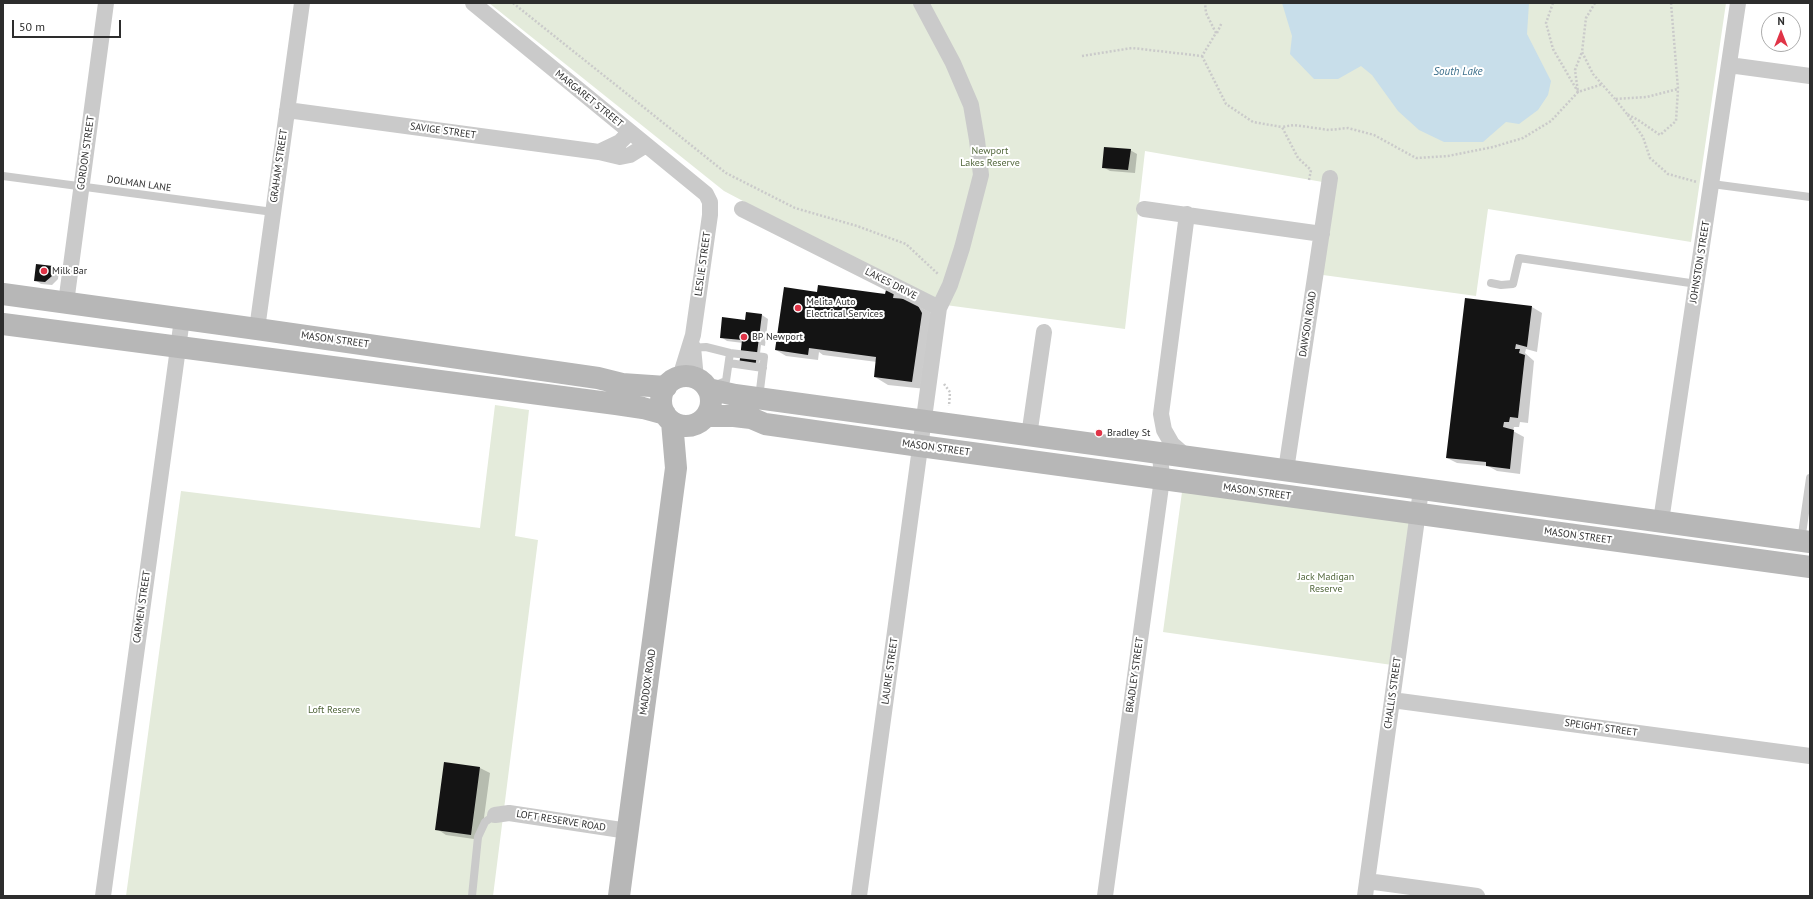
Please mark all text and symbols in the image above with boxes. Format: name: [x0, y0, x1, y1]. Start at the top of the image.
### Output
scale bar: [14, 12, 123, 38]
north arrow: [1761, 12, 1801, 52]
text: N: [1777, 14, 1785, 28]
text: 50 m: [19, 19, 45, 34]
water label: South Lake: [1433, 65, 1483, 79]
street label: MARGARET STREET: [553, 68, 625, 130]
street label: GORDON STREET: [75, 115, 97, 191]
street label: SAVIGE STREET: [409, 120, 477, 142]
street label: GRAHAM STREET: [268, 129, 290, 203]
park label: Newport Lakes Reserve: [960, 145, 1020, 168]
street label: DOLMAN LANE: [106, 174, 172, 194]
street label: JOHNSTON STREET: [1688, 220, 1712, 304]
street label: LESLIE STREET: [693, 231, 713, 297]
place label: Milk Bar: [52, 265, 87, 277]
marker: Milk Bar: [39, 266, 49, 276]
street label: LAKES DRIVE: [863, 266, 919, 302]
street label: DAWSON ROAD: [1297, 290, 1319, 358]
place label: Melita Auto Electrical Services: [806, 296, 883, 320]
marker: Melita Auto Electrical Services: [793, 303, 803, 313]
street label: MASON STREET: [300, 329, 370, 351]
place label: BP Newport: [752, 331, 803, 343]
marker: BP Newport: [739, 332, 749, 342]
place label: Bradley St: [1107, 427, 1150, 439]
marker: Bradley St: [1094, 428, 1104, 438]
street label: MASON STREET: [901, 437, 971, 459]
street label: MASON STREET: [1222, 481, 1292, 503]
street label: MASON STREET: [1543, 525, 1613, 547]
street label: CARMEN STREET: [131, 570, 153, 644]
park label: Jack Madigan Reserve: [1298, 571, 1354, 594]
street label: LAURIE STREET: [879, 637, 901, 705]
street label: BRADLEY STREET: [1124, 637, 1146, 713]
street label: MADDOX ROAD: [637, 648, 659, 716]
street label: CHALLIS STREET: [1382, 656, 1404, 730]
park label: Loft Reserve: [308, 704, 360, 716]
street label: SPEIGHT STREET: [1564, 717, 1638, 739]
street label: LOFT RESERVE ROAD: [515, 808, 607, 834]

